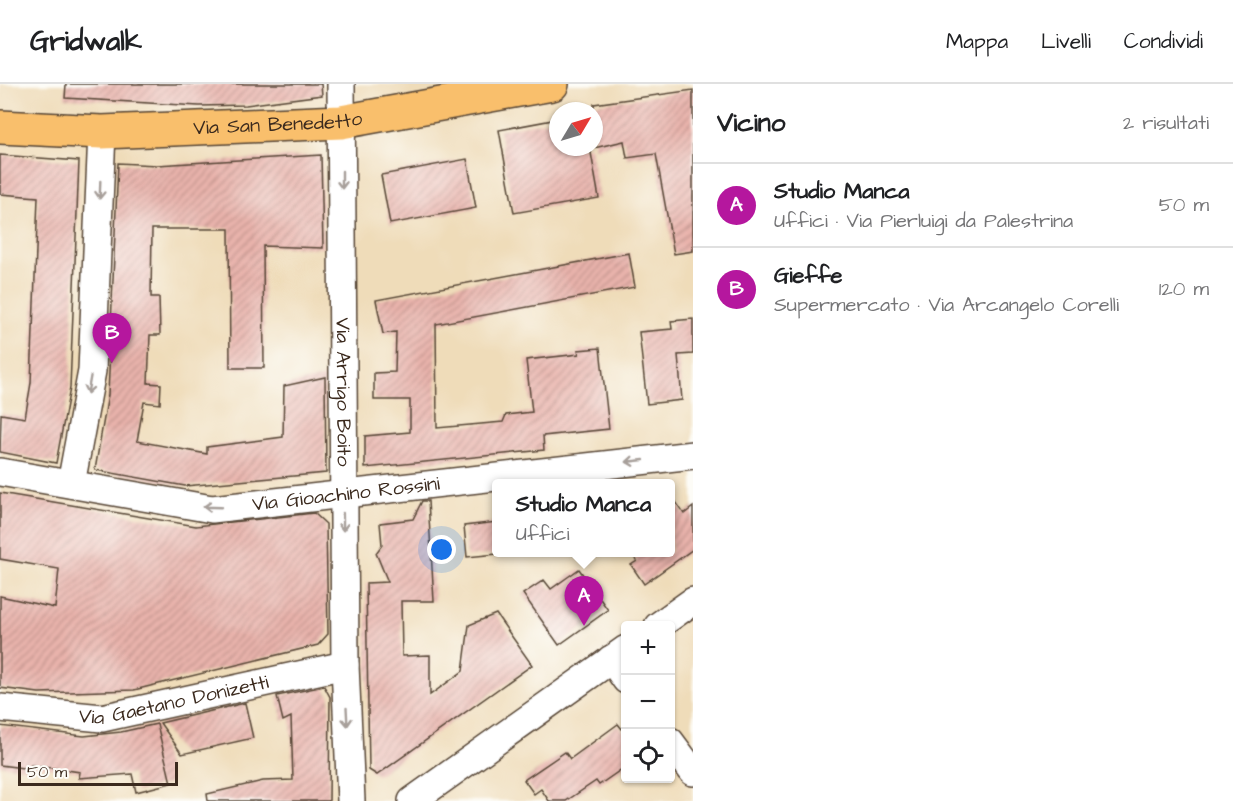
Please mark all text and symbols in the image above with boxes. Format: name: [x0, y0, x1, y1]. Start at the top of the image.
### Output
text: Gridwalk: [30, 22, 142, 61]
text: Mappa: [946, 27, 1008, 56]
text: Livelli: [1041, 27, 1091, 56]
text: Condividi: [1124, 27, 1203, 56]
north arrow: [549, 102, 603, 156]
street label: Via San Benedetto: [193, 104, 364, 142]
text: Vicino: [717, 105, 785, 141]
text: 2 risultati: [1123, 109, 1209, 137]
one-way arrow: [336, 170, 348, 190]
text: Studio Manca: [774, 176, 910, 207]
one-way arrow: [94, 179, 105, 199]
text: A: [730, 191, 743, 219]
text: 50 m: [1159, 191, 1209, 219]
text: Uffici · Via Pierluigi da Palestrina: [774, 207, 1073, 235]
text: Gieffe: [774, 260, 843, 291]
text: B: [729, 275, 744, 303]
text: 120 m: [1159, 275, 1209, 303]
text: Supermercato · Via Arcangelo Corelli: [774, 291, 1119, 319]
pin: B: [92, 314, 132, 363]
street label: Via Arrigo Boito: [328, 317, 358, 467]
one-way arrow: [83, 374, 94, 394]
one-way arrow: [625, 456, 645, 467]
street label: Via Gioachino Rossini: [251, 470, 441, 518]
popup: [492, 479, 675, 557]
text: Studio Manca: [516, 489, 651, 520]
one-way arrow: [202, 501, 222, 513]
one-way arrow: [337, 512, 349, 532]
text: Uffici: [516, 520, 569, 548]
your location: [427, 535, 456, 564]
pin: A: [564, 576, 604, 626]
map controls: [621, 621, 675, 783]
button: +: [621, 621, 675, 675]
street label: Via Gaetano Donizetti: [78, 668, 271, 732]
button: −: [621, 675, 675, 729]
one-way arrow: [342, 707, 353, 727]
button: locate: [621, 729, 675, 783]
scale bar: [18, 759, 178, 786]
text: 50 m: [27, 761, 67, 783]

